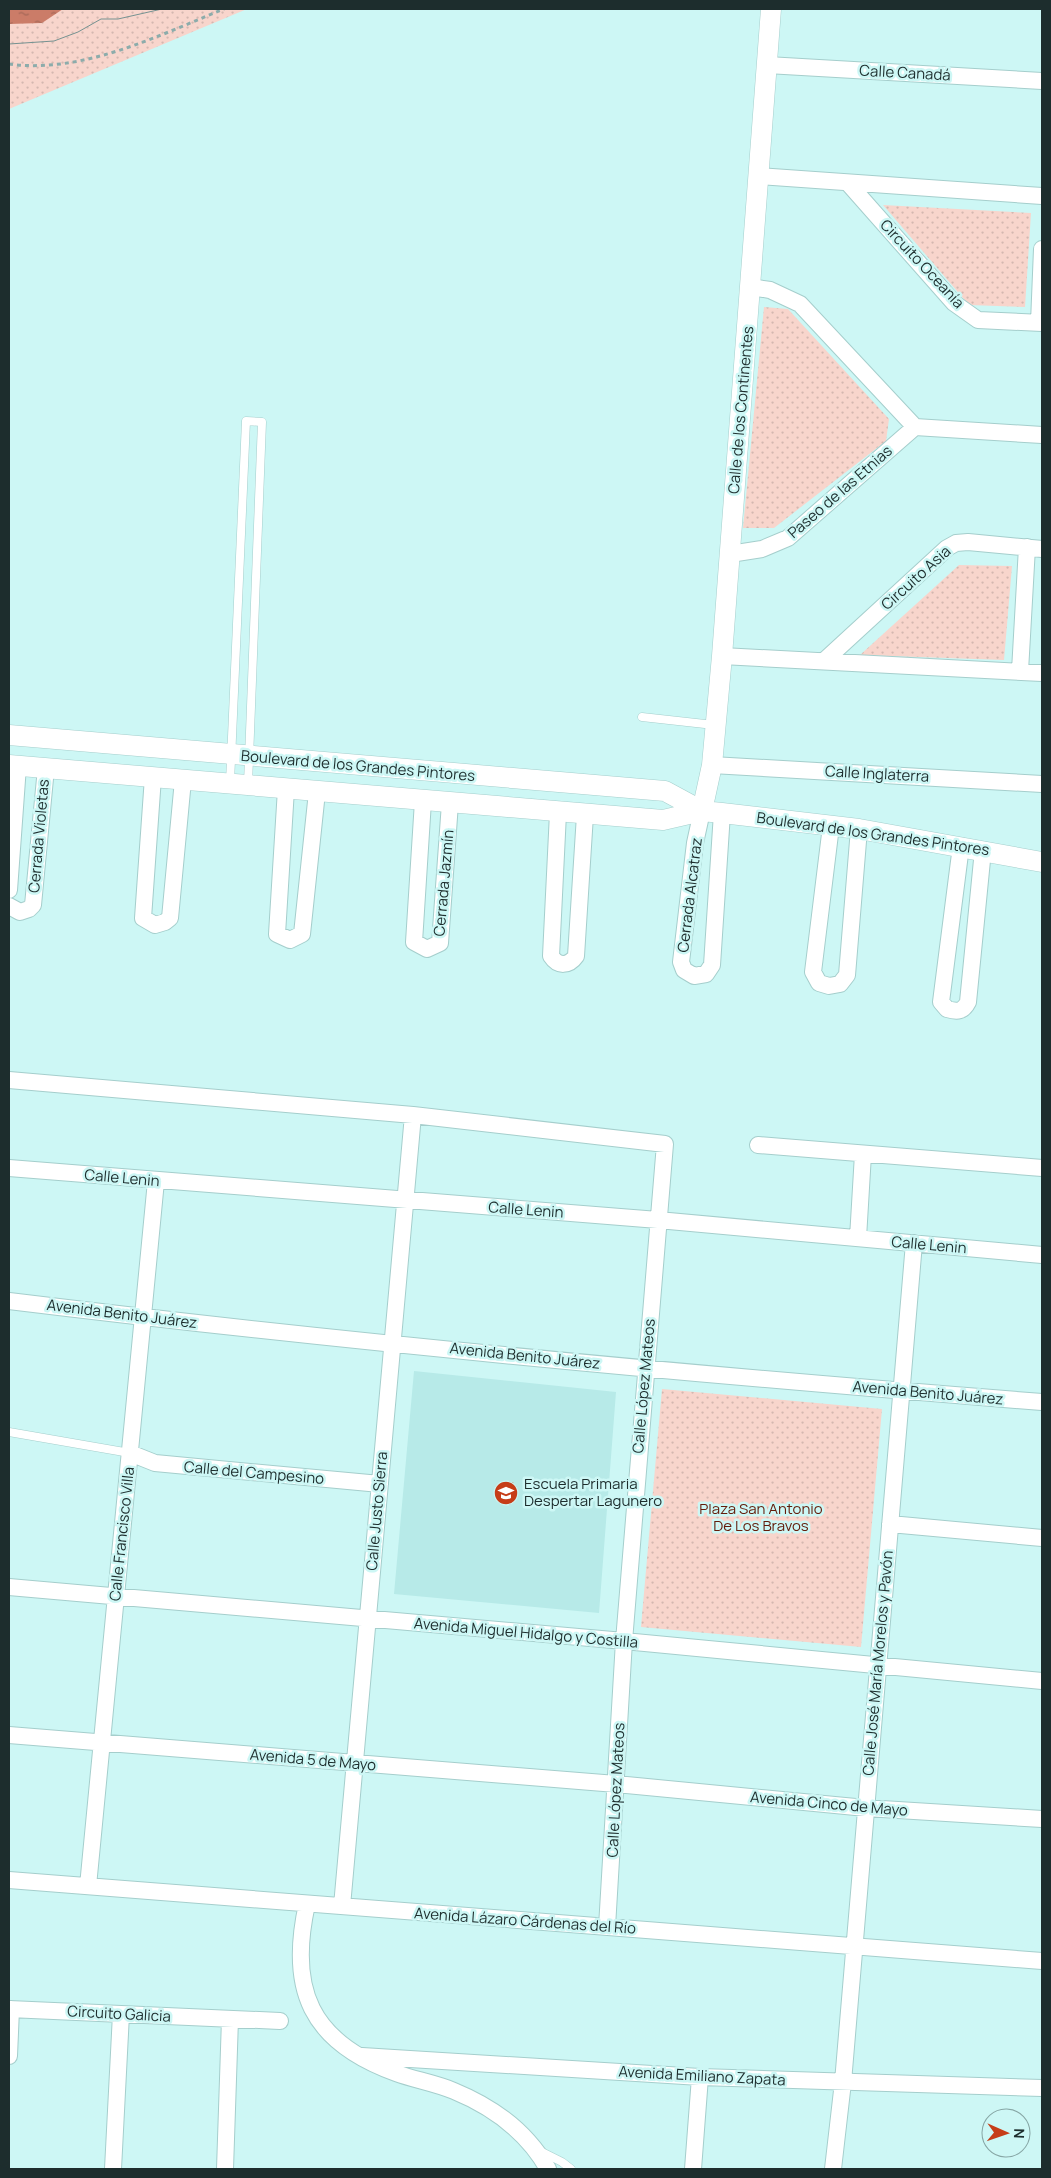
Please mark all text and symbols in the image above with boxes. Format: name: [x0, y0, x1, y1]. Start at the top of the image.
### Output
street label: Calle Canadá: [859, 60, 951, 85]
street label: Circuito Oceanía: [876, 215, 969, 313]
street label: Calle de los Continentes: [723, 325, 758, 495]
street label: Paseo de las Etnias: [783, 440, 896, 543]
street label: Circuito Asia: [876, 541, 955, 615]
street label: Boulevard de los Grandes Pintores: [240, 745, 476, 786]
street label: Calle Inglaterra: [824, 760, 930, 787]
street label: Cerrada Violetas: [23, 778, 54, 894]
street label: Boulevard de los Grandes Pintores: [755, 807, 991, 860]
street label: Cerrada Jazmín: [428, 829, 459, 937]
street label: Cerrada Alcatraz: [672, 836, 707, 954]
street label: Calle Lenin: [84, 1164, 161, 1191]
street label: Calle Lenin: [488, 1196, 564, 1223]
street label: Calle Lenin: [891, 1231, 968, 1258]
street label: Avenida Benito Juárez: [46, 1294, 198, 1333]
street label: Calle López Mateos: [627, 1318, 660, 1454]
street label: Avenida Benito Juárez: [449, 1337, 601, 1374]
street label: Avenida Benito Juárez: [852, 1375, 1004, 1410]
street label: Calle Justo Sierra: [361, 1451, 392, 1571]
street label: Calle del Campesino: [183, 1456, 325, 1489]
street label: Calle Francisco Villa: [104, 1466, 139, 1602]
place label: Escuela Primaria Despertar Lagunero: [524, 1473, 662, 1511]
school or university icon: Escuela Primaria Despertar Lagunero: [493, 1480, 519, 1506]
park label: Plaza San Antonio De Los Bravos: [699, 1498, 823, 1536]
street label: Calle José María Morelos y Pavón: [857, 1549, 898, 1776]
street label: Avenida Miguel Hidalgo y Costilla: [413, 1612, 639, 1653]
street label: Calle López Mateos: [601, 1722, 630, 1858]
street label: Avenida 5 de Mayo: [249, 1744, 377, 1775]
street label: Avenida Cinco de Mayo: [749, 1786, 909, 1821]
street label: Avenida Lázaro Cárdenas del Río: [413, 1902, 637, 1939]
street label: Circuito Galicia: [67, 2000, 171, 2027]
street label: Avenida Emiliano Zapata: [618, 2061, 786, 2090]
north arrow: [981, 2108, 1031, 2158]
text: N: [1010, 2128, 1029, 2139]

